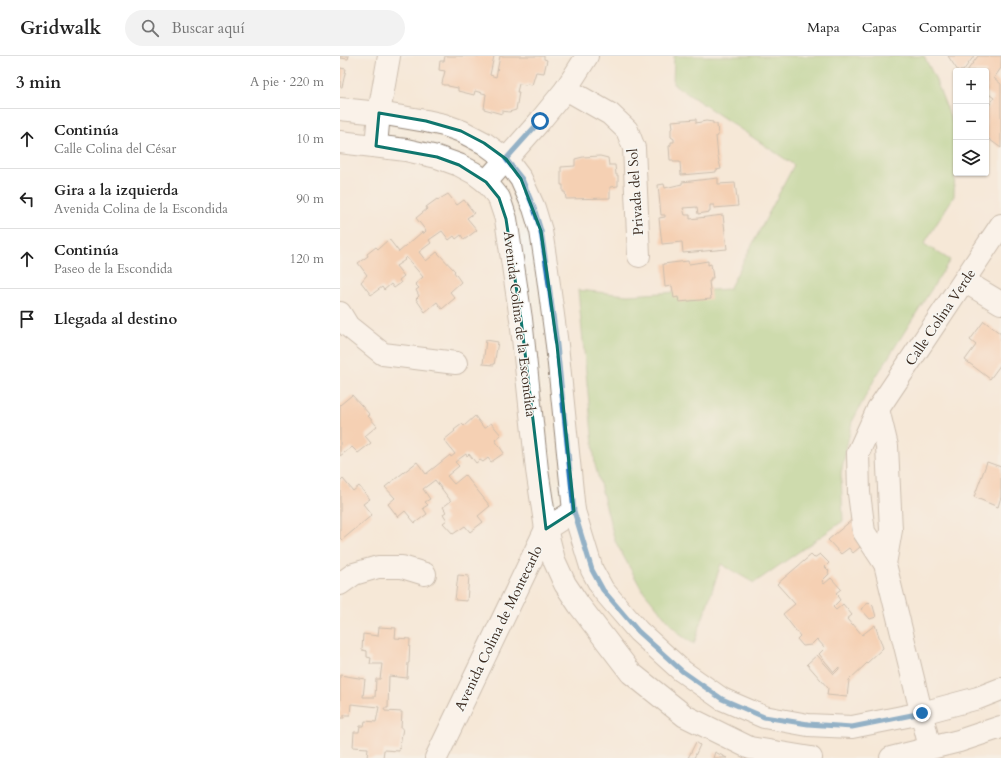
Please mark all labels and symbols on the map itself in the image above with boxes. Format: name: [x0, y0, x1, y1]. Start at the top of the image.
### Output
route start: [531, 112, 549, 130]
street label: Privada del Sol: [623, 147, 648, 236]
street label: Avenida Colina de la Escondida: [499, 230, 540, 418]
street label: Calle Colina Verde: [901, 265, 980, 369]
street label: Avenida Colina de Montecarlo: [450, 542, 547, 714]
route end: [913, 704, 931, 722]

